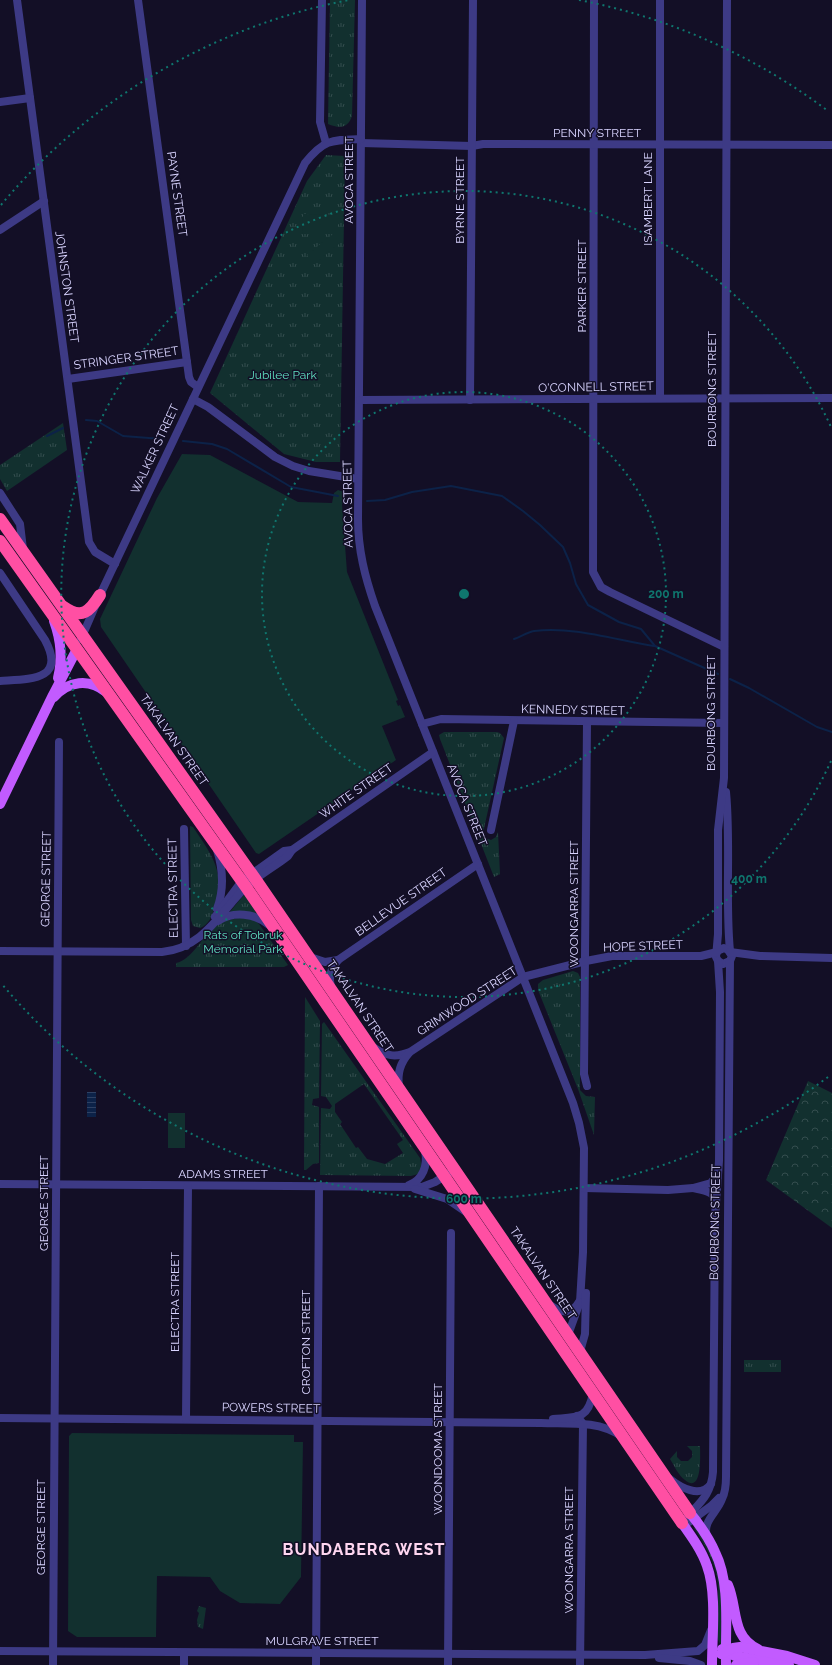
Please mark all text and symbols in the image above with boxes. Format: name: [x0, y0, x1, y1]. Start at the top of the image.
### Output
street label: PENNY STREET: [553, 126, 642, 140]
street label: AVOCA STREET: [342, 136, 356, 224]
street label: PAYNE STREET: [164, 151, 190, 238]
street label: ISAMBERT LANE: [641, 152, 655, 246]
street label: BYRNE STREET: [453, 156, 467, 244]
street label: JOHNSTON STREET: [52, 230, 82, 345]
street label: PARKER STREET: [575, 239, 589, 333]
street label: BOURBONG STREET: [705, 330, 719, 447]
street label: STRINGER STREET: [73, 344, 180, 372]
park label: Jubilee Park: [249, 368, 318, 382]
street label: O'CONNELL STREET: [538, 379, 654, 395]
street label: WALKER STREET: [128, 401, 182, 496]
street label: AVOCA STREET: [340, 459, 356, 548]
centre of rings: [457, 587, 471, 601]
text: 200 m: [648, 587, 684, 601]
street label: BOURBONG STREET: [704, 654, 718, 771]
street label: TAKALVAN STREET: [137, 692, 211, 789]
street label: KENNEDY STREET: [521, 702, 626, 718]
street label: WHITE STREET: [317, 760, 396, 822]
street label: AVOCA STREET: [444, 762, 490, 849]
street label: GEORGE STREET: [38, 830, 54, 927]
street label: ELECTRA STREET: [165, 837, 181, 938]
street label: WOONGARRA STREET: [567, 840, 581, 968]
street label: BELLEVUE STREET: [353, 865, 450, 939]
text: 400 m: [731, 872, 767, 886]
park label: Rats of Tobruk Memorial Park: [203, 928, 283, 956]
street label: HOPE STREET: [603, 938, 684, 954]
street label: TAKALVAN STREET: [324, 957, 397, 1055]
street label: GRIMWOOD STREET: [414, 963, 520, 1039]
street label: GEORGE STREET: [37, 1154, 51, 1251]
street label: BOURBONG STREET: [707, 1163, 723, 1280]
street label: ADAMS STREET: [178, 1167, 269, 1181]
text: 600 m: [446, 1192, 482, 1206]
street label: TAKALVAN STREET: [507, 1224, 580, 1322]
street label: ELECTRA STREET: [168, 1251, 182, 1352]
street label: CROFTON STREET: [299, 1289, 313, 1394]
street label: WOONDOOMA STREET: [431, 1382, 445, 1515]
street label: POWERS STREET: [222, 1400, 321, 1416]
street label: GEORGE STREET: [34, 1478, 48, 1575]
street label: WOONGARRA STREET: [562, 1486, 576, 1614]
district label: BUNDABERG WEST: [283, 1540, 446, 1559]
street label: MULGRAVE STREET: [266, 1634, 379, 1648]

